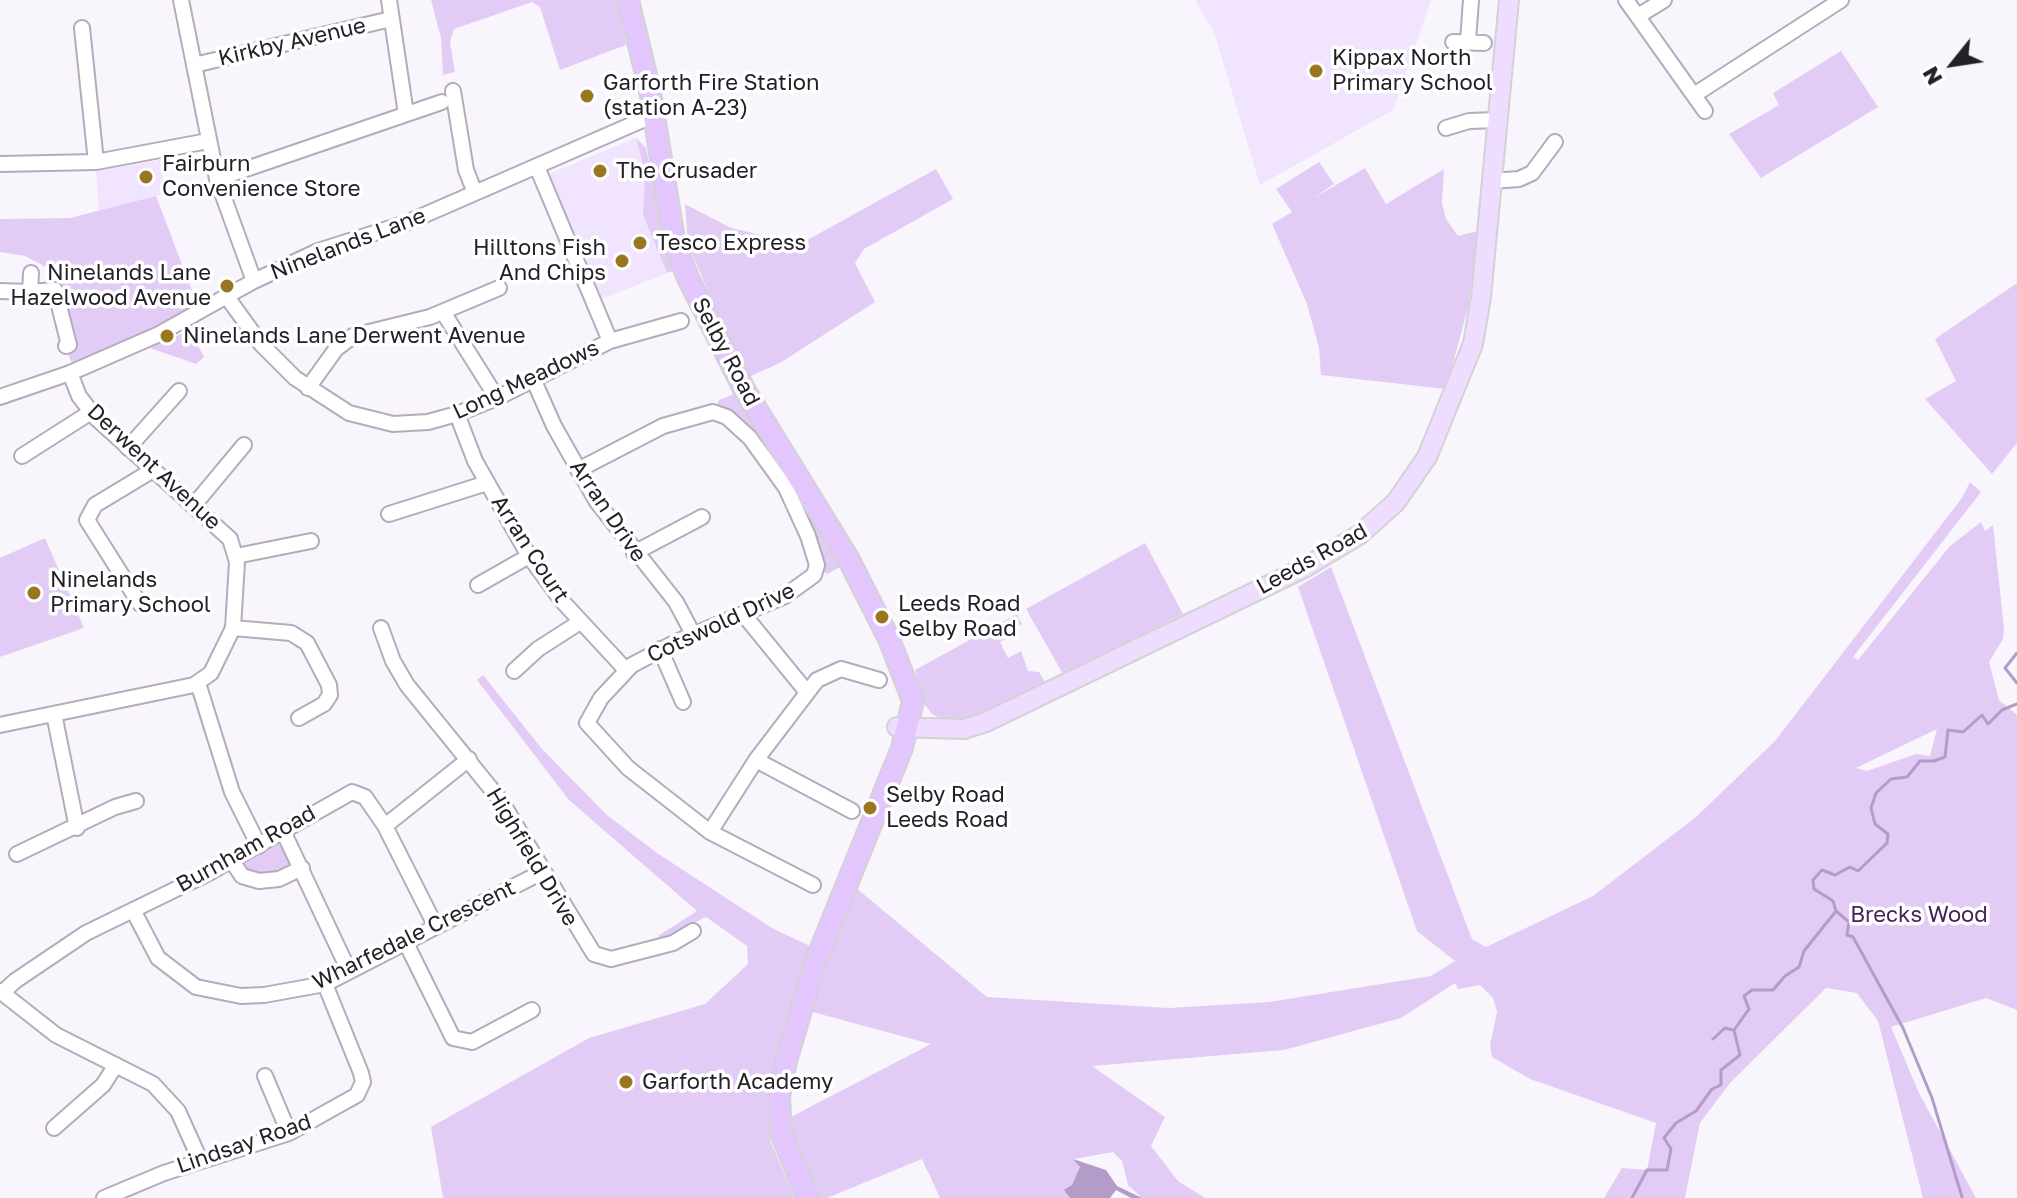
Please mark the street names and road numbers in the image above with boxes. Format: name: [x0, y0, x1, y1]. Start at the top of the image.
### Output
street label: Kirkby Avenue: [216, 12, 368, 72]
street label: Ninelands Lane: [267, 202, 429, 286]
street label: Selby Road: [686, 293, 766, 411]
street label: Long Meadows: [449, 335, 603, 425]
street label: Derwent Avenue: [82, 398, 226, 536]
street label: Arran Drive: [564, 455, 652, 567]
street label: Arran Court: [486, 490, 574, 608]
street label: Leeds Road: [1252, 518, 1372, 600]
street label: Cotswold Drive: [643, 577, 799, 669]
street label: Highfield Drive: [480, 783, 584, 931]
street label: Burnham Road: [172, 800, 320, 898]
street label: Wharfedale Crescent: [308, 874, 520, 996]
street label: Lindsay Road: [173, 1109, 315, 1179]

